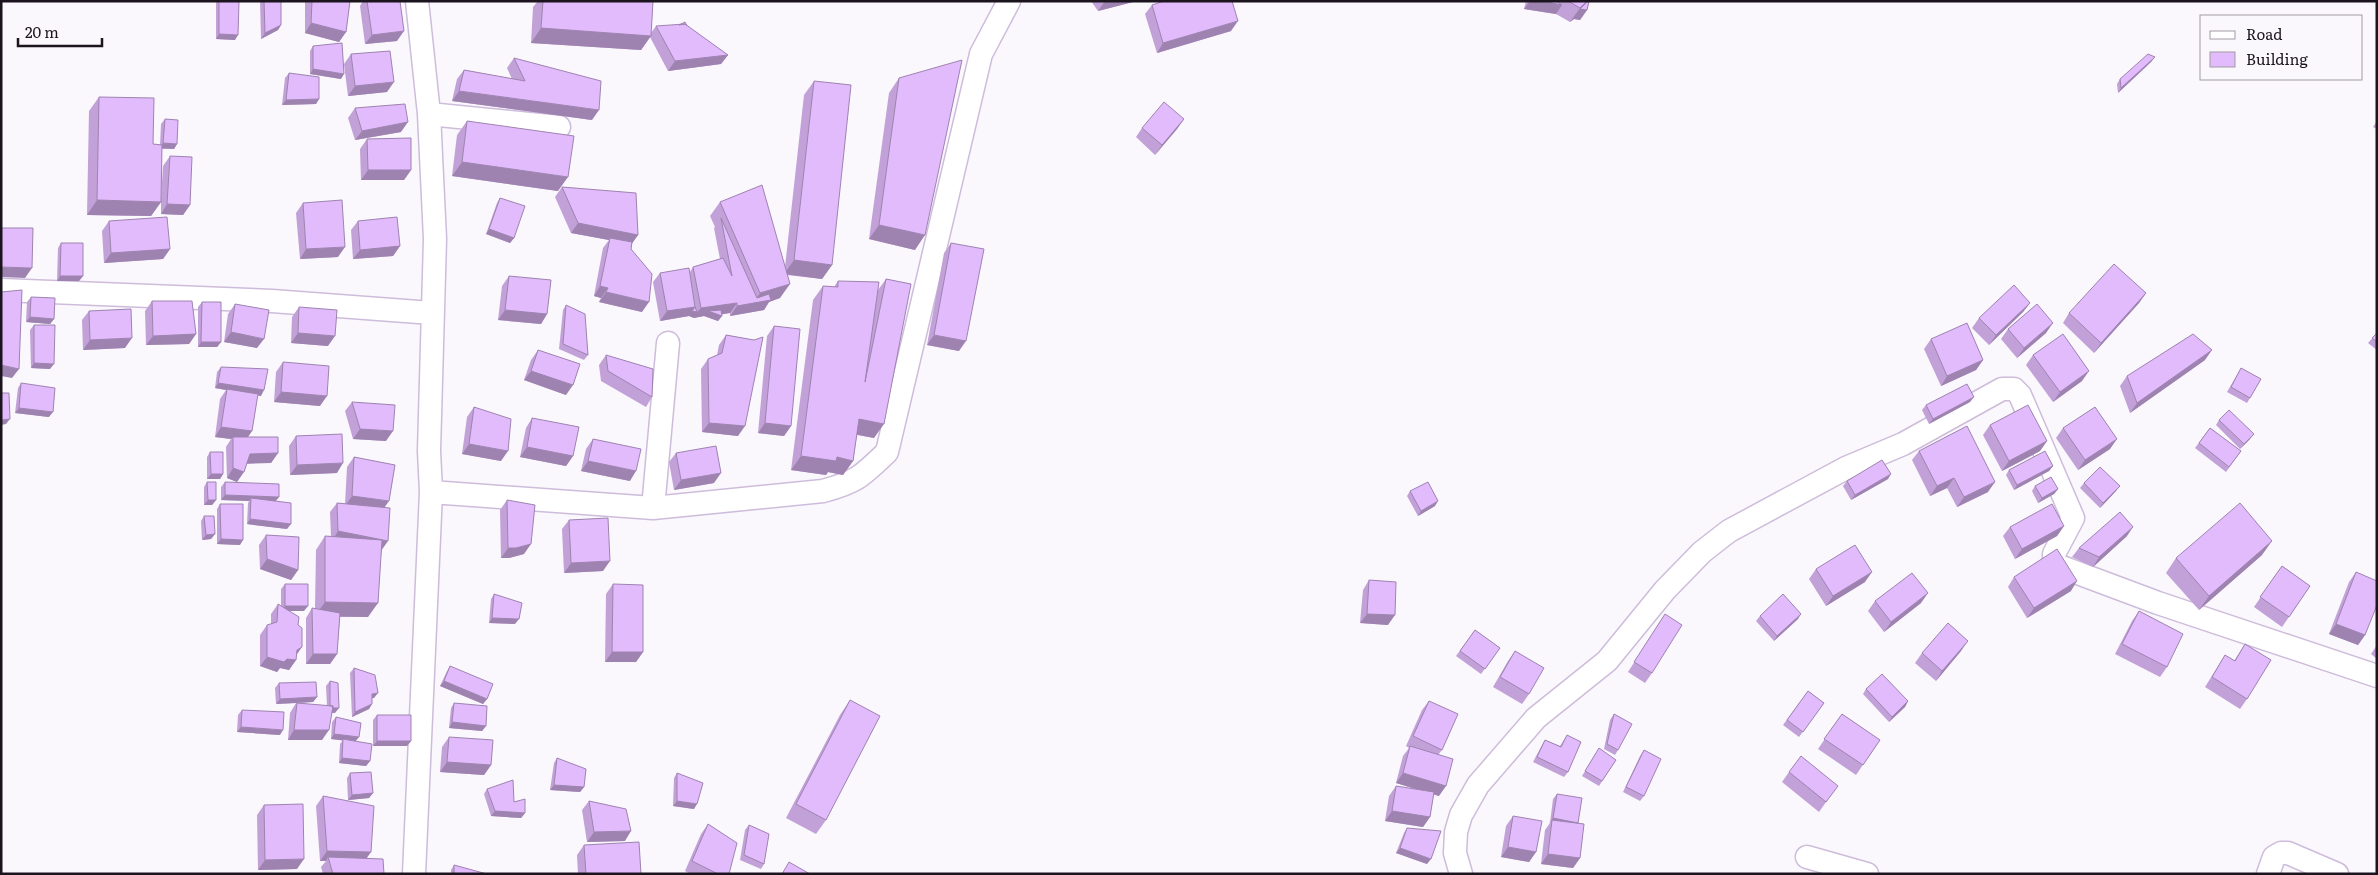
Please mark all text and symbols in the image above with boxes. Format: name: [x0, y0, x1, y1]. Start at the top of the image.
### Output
scale bar: [18, 15, 101, 47]
legend: [2200, 15, 2363, 80]
text: 20 m: [25, 20, 59, 43]
text: Road: [2246, 22, 2282, 45]
text: Building: [2246, 47, 2308, 70]

